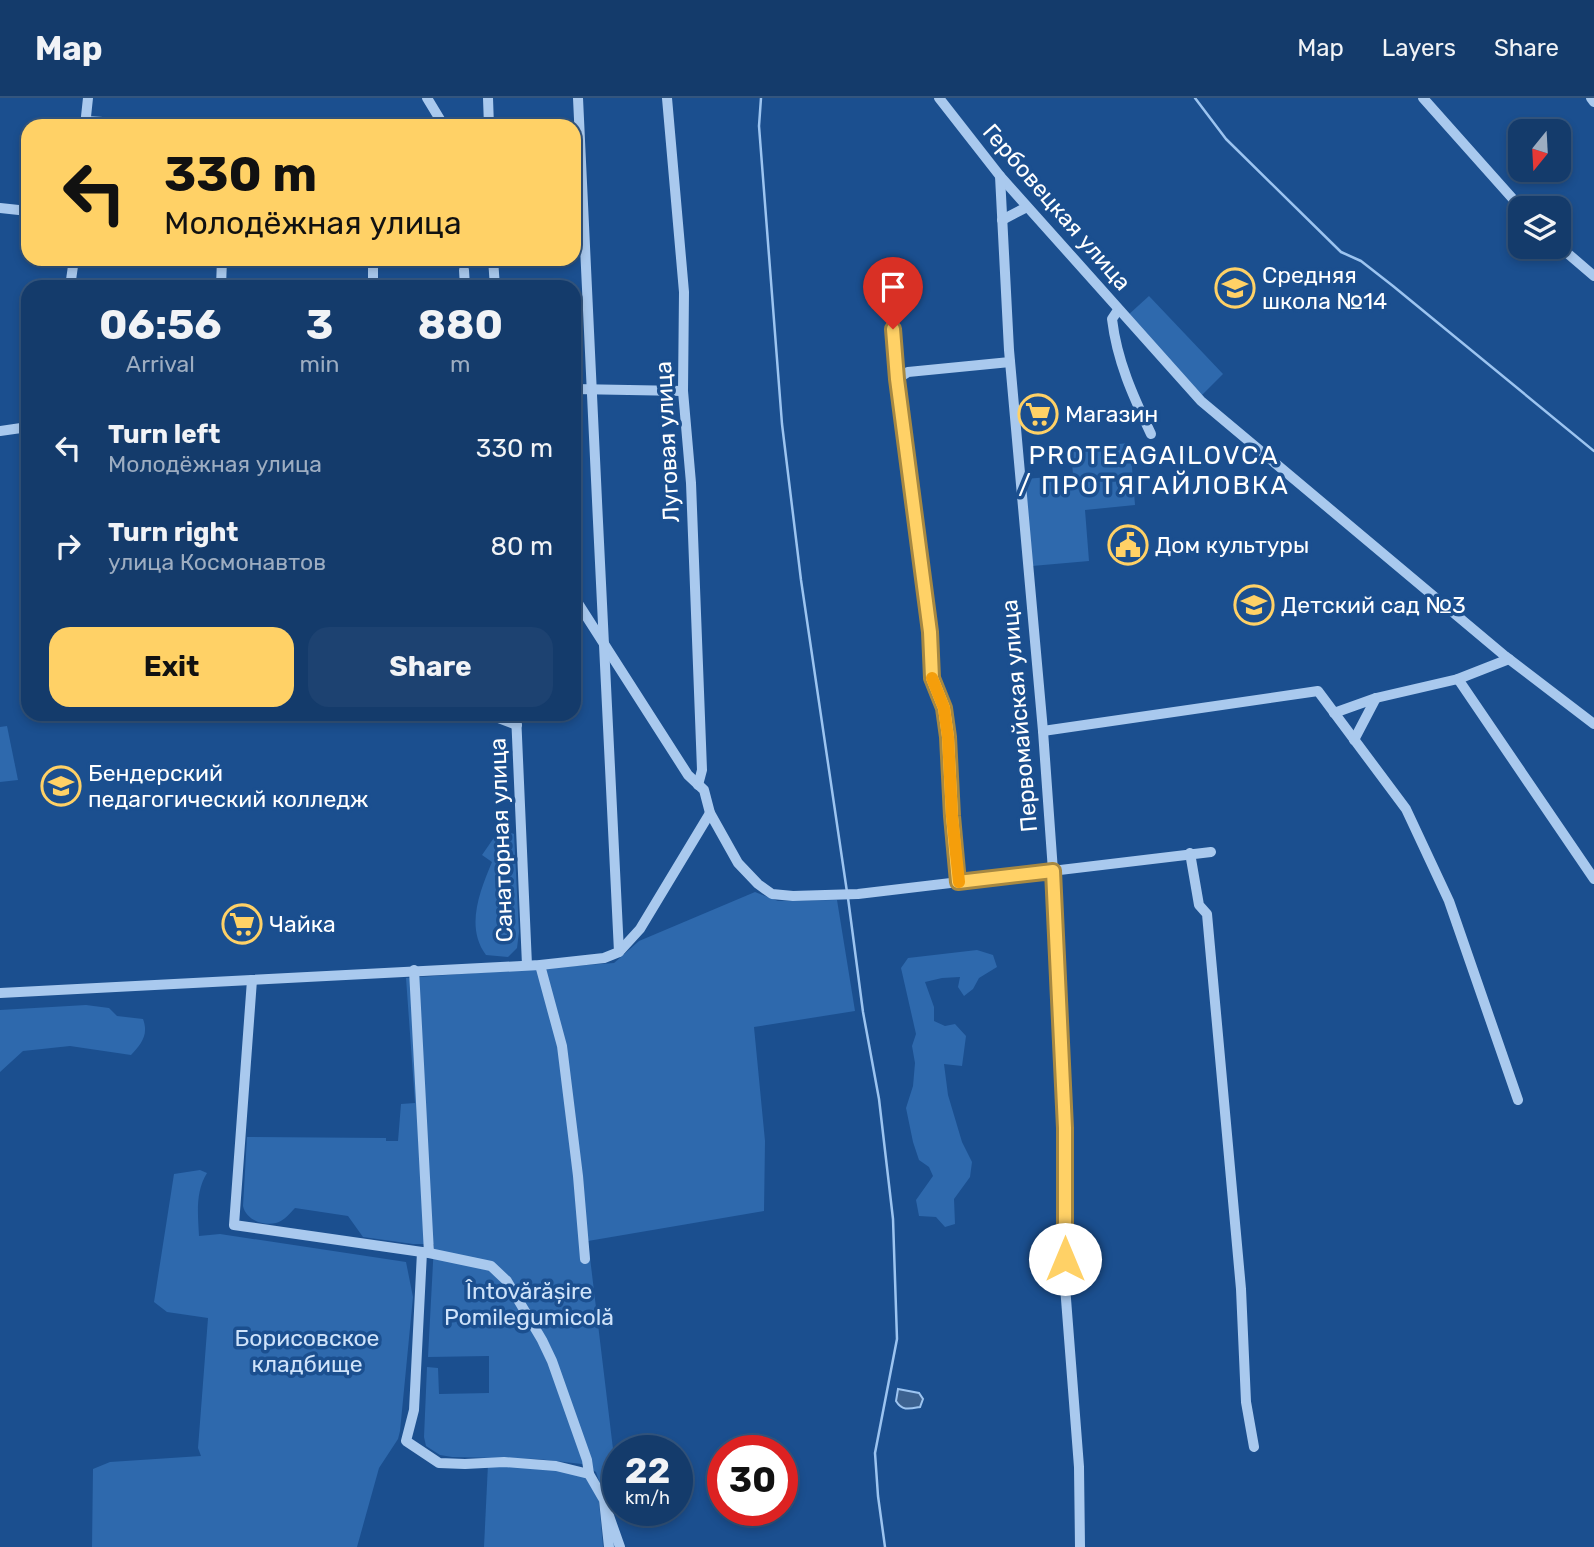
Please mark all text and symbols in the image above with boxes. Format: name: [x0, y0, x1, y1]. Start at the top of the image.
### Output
text: Map: [35, 29, 103, 68]
text: Map: [1297, 34, 1344, 62]
text: Layers: [1382, 34, 1456, 62]
text: Share: [1494, 34, 1559, 62]
street label: Гербовецкая улица: [977, 118, 1137, 296]
north arrow: [1508, 119, 1572, 182]
map controls: [1508, 119, 1571, 259]
text: 330 m: [164, 145, 317, 203]
icon: left: [49, 147, 140, 238]
button: layers: [1508, 196, 1571, 259]
text: Молодёжная улица: [164, 204, 462, 242]
pin: [863, 257, 923, 329]
place label: Средняя школа №14: [1262, 261, 1387, 315]
school or university icon: Средняя школа №14: [1214, 267, 1256, 309]
icon: arrive: [874, 268, 912, 306]
text: 06:56: [99, 300, 222, 350]
text: 3: [306, 300, 333, 350]
text: 880: [418, 300, 503, 350]
text: Arrival: [126, 350, 195, 378]
text: min: [300, 350, 340, 378]
text: m: [450, 350, 470, 378]
street label: Луговая улица: [649, 361, 685, 523]
supermarket icon: Магазин: [1017, 393, 1059, 435]
place label: Магазин: [1065, 400, 1158, 428]
text: Turn left: [108, 419, 220, 450]
icon: left: [49, 429, 87, 467]
text: 330 m: [476, 433, 553, 464]
district label: PROTEAGAILOVCA / ПРОТЯГАЙЛОВКА: [1018, 440, 1290, 501]
text: Молодёжная улица: [108, 450, 322, 478]
text: Turn right: [108, 517, 238, 548]
public building icon: Дом культуры: [1107, 524, 1149, 566]
icon: right: [49, 527, 87, 565]
text: 80 m: [490, 531, 553, 562]
place label: Дом культуры: [1155, 531, 1309, 559]
text: улица Космонавтов: [108, 548, 326, 576]
school or university icon: Детский сад №3: [1233, 584, 1275, 626]
place label: Детский сад №3: [1281, 591, 1466, 619]
street label: Первомайская улица: [995, 598, 1043, 834]
button: Exit: [49, 627, 294, 707]
button: Share: [308, 627, 553, 707]
street label: Санаторная улица: [483, 737, 519, 943]
place label: Бендерский педагогический колледж: [88, 759, 368, 813]
school or university icon: Бендерский педагогический колледж: [40, 765, 82, 807]
supermarket icon: Чайка: [221, 903, 263, 945]
place label: Чайка: [269, 910, 336, 938]
position arrow: [1028, 1222, 1102, 1296]
park label: Întovărășire Pomilegumicolă: [444, 1277, 614, 1331]
park label: Борисовское кладбище: [235, 1324, 380, 1378]
speed limit sign: 30: [707, 1435, 798, 1526]
text: 22: [625, 1450, 670, 1492]
text: km/h: [625, 1487, 670, 1509]

